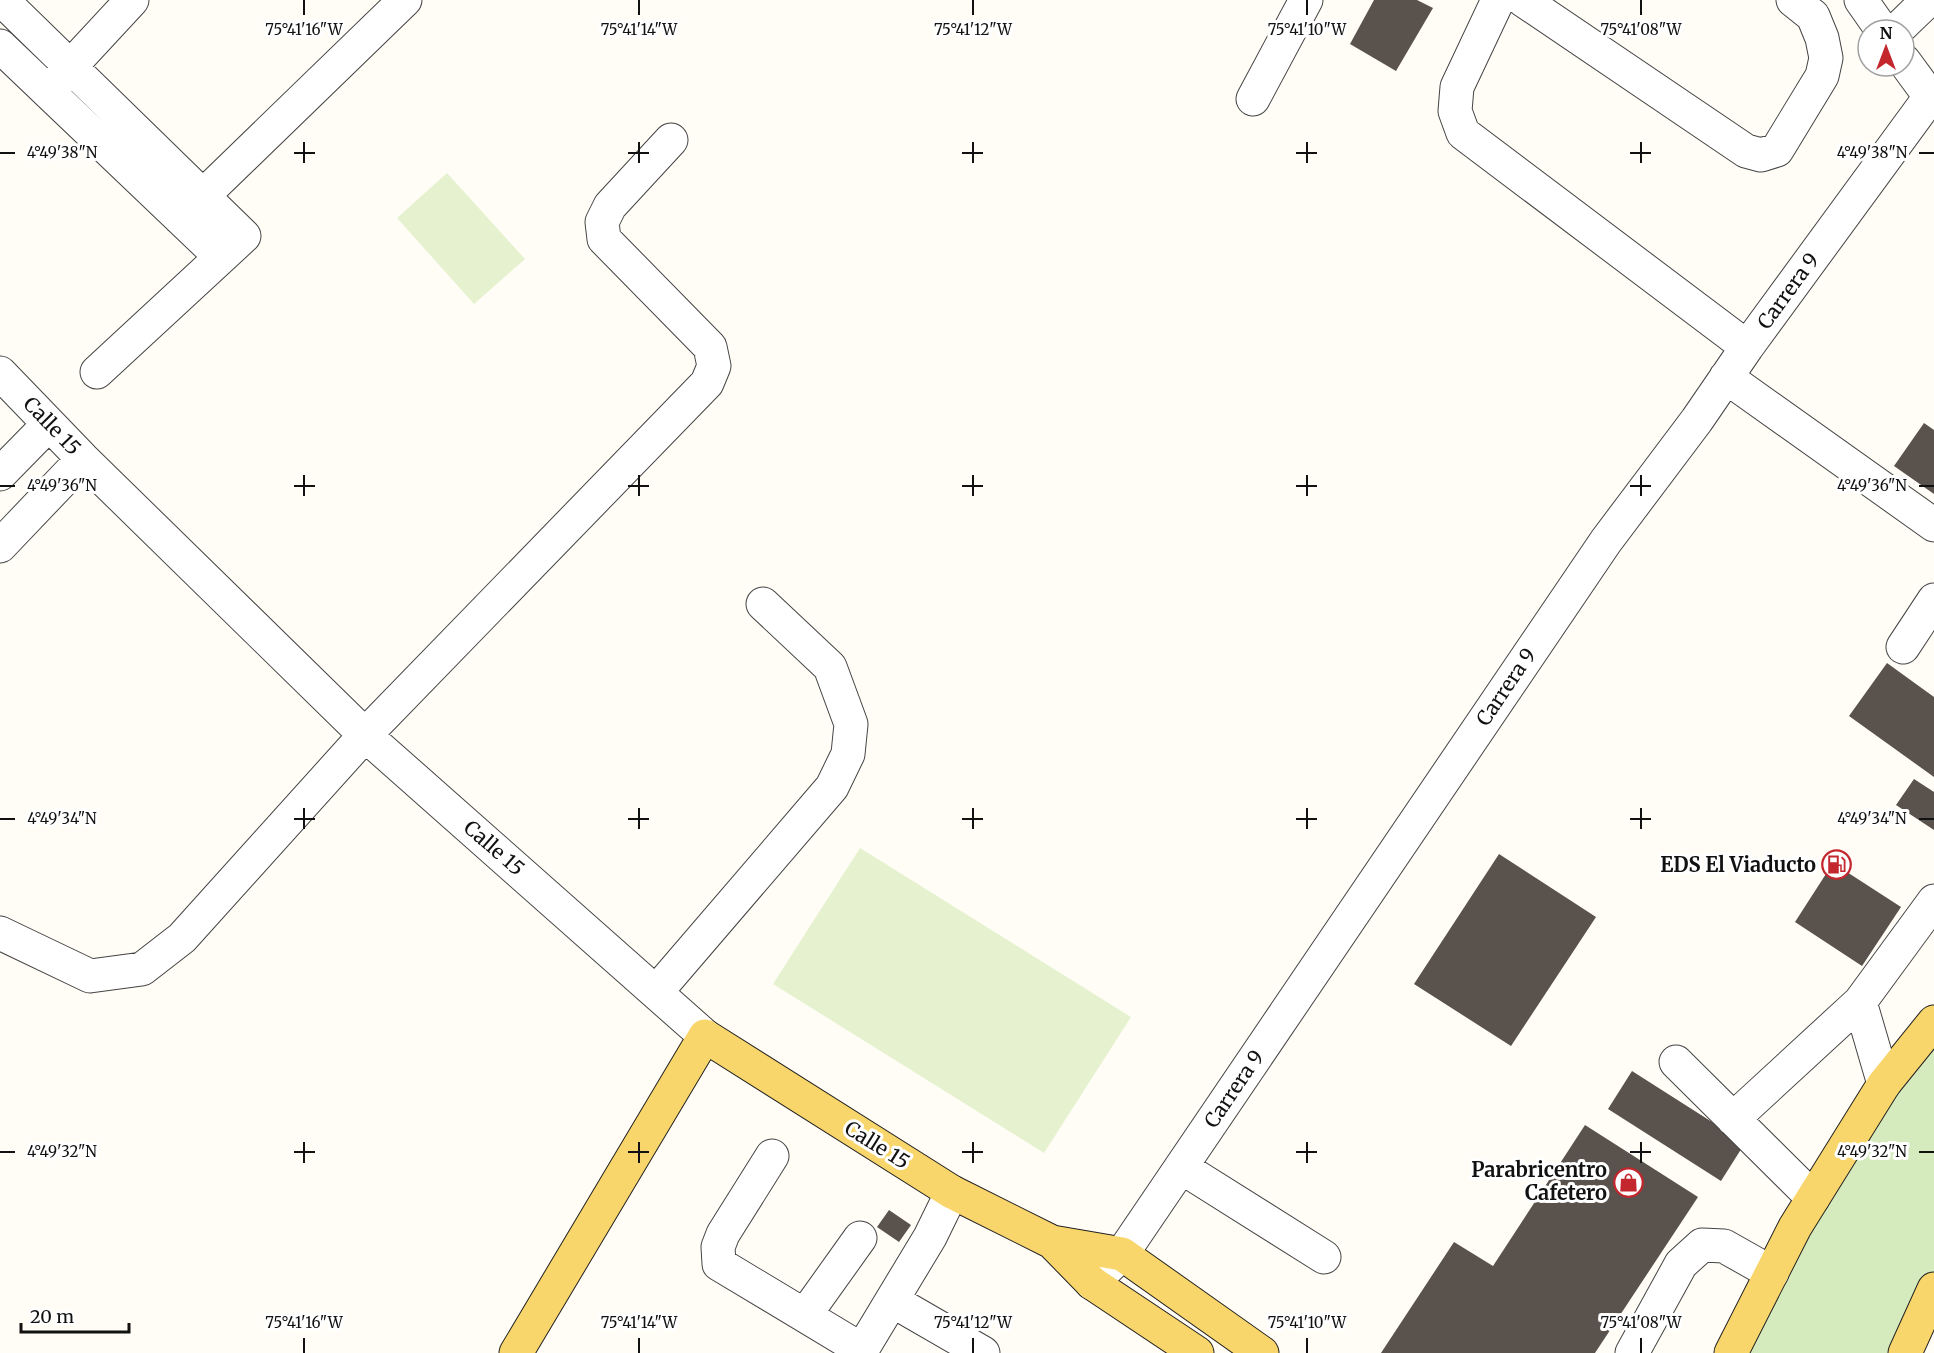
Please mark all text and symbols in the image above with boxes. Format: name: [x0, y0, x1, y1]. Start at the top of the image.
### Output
north arrow: [1856, 18, 1916, 78]
text: 75°41'16"W: [265, 20, 344, 39]
text: 75°41'14"W: [601, 20, 678, 39]
text: 75°41'12"W: [934, 20, 1013, 39]
text: 75°41'10"W: [1268, 20, 1347, 39]
text: 75°41'08"W: [1601, 20, 1683, 39]
text: N: [1880, 23, 1893, 43]
text: 4°49'38"N: [27, 143, 98, 162]
text: 4°49'38"N: [1837, 143, 1908, 162]
street label: Carrera 9: [1752, 248, 1824, 334]
street label: Calle 15: [18, 391, 86, 460]
text: 4°49'36"N: [27, 476, 97, 495]
text: 4°49'36"N: [1837, 476, 1907, 495]
street label: Carrera 9: [1471, 643, 1541, 730]
text: 4°49'34"N: [27, 809, 97, 828]
text: 4°49'34"N: [1837, 809, 1907, 828]
street label: Calle 15: [459, 815, 530, 881]
fuel station icon: EDS El Viaducto: [1821, 849, 1853, 881]
place label: EDS El Viaducto: [1660, 852, 1816, 877]
street label: Carrera 9: [1199, 1045, 1269, 1132]
street label: Calle 15: [840, 1115, 914, 1174]
text: 4°49'32"N: [27, 1142, 97, 1161]
text: 4°49'32"N: [1837, 1142, 1907, 1161]
place label: Parabricentro Cafetero: [1471, 1157, 1607, 1205]
shop icon: Parabricentro Cafetero: [1612, 1166, 1644, 1198]
scale bar: [21, 1296, 129, 1334]
text: 20 m: [30, 1305, 74, 1328]
text: 75°41'16"W: [265, 1313, 344, 1332]
text: 75°41'14"W: [601, 1313, 678, 1332]
text: 75°41'12"W: [934, 1313, 1013, 1332]
text: 75°41'10"W: [1268, 1313, 1347, 1332]
text: 75°41'08"W: [1601, 1313, 1683, 1332]

